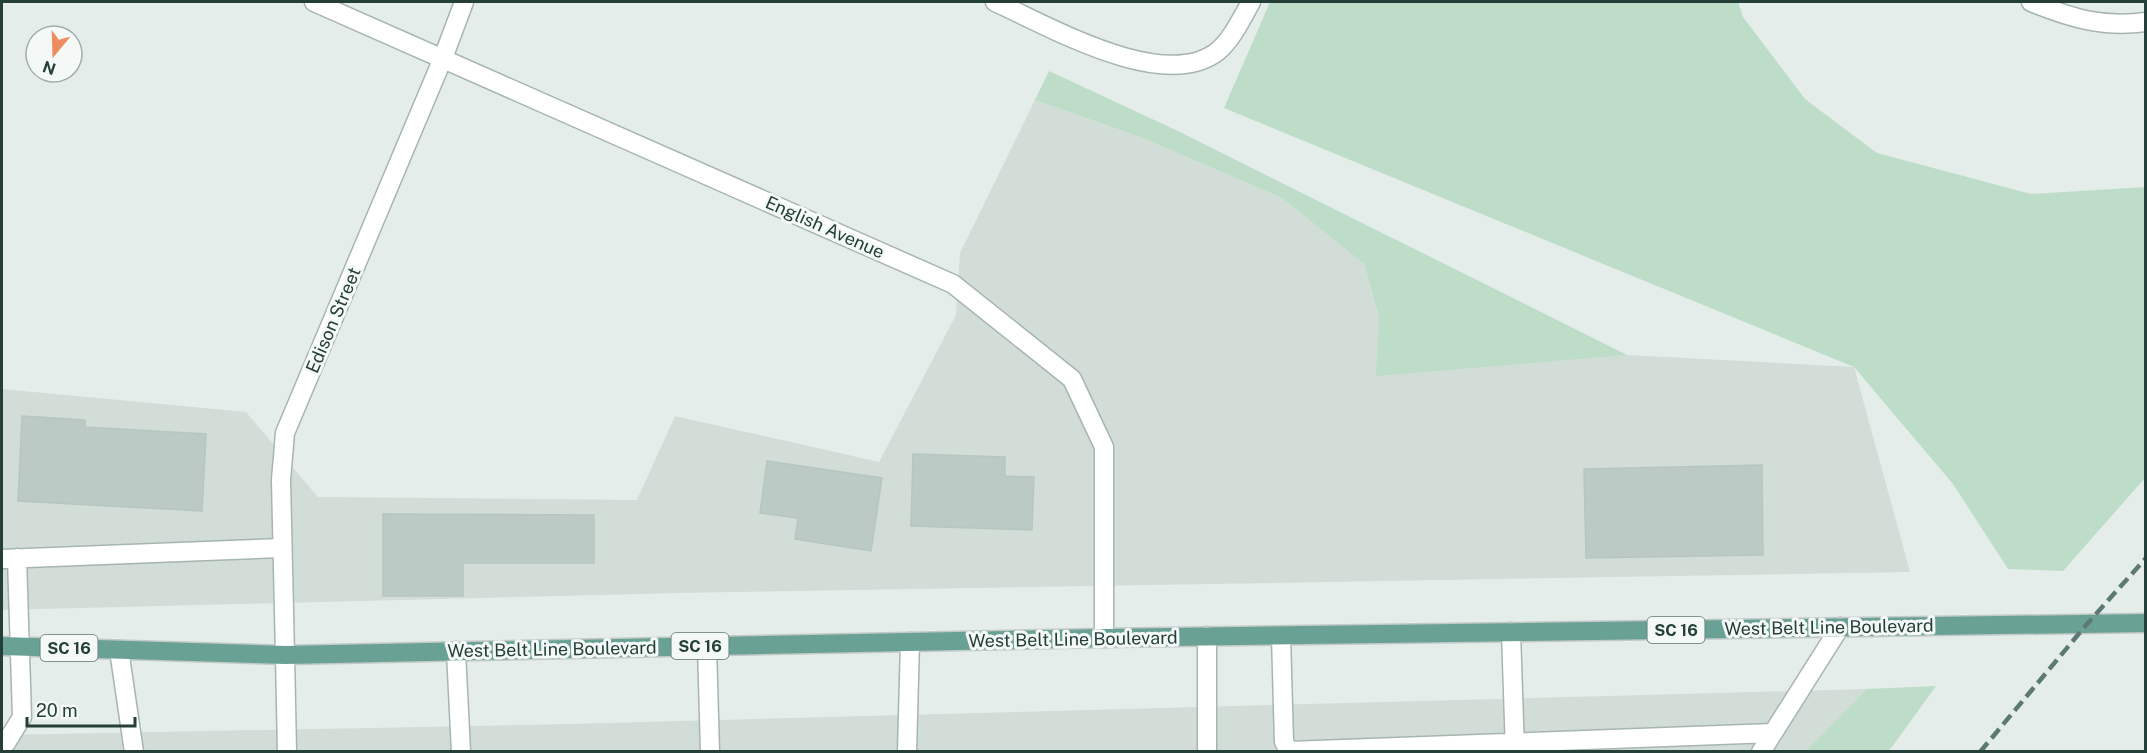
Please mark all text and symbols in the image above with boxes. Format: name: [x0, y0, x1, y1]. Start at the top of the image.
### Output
north arrow: [24, 24, 84, 84]
text: N: [40, 57, 58, 79]
street label: English Avenue: [762, 191, 888, 263]
street label: Edison Street: [301, 264, 365, 376]
street label: West Belt Line Boulevard: [1724, 615, 1934, 639]
road number: SC 16: [1648, 617, 1704, 643]
street label: West Belt Line Boulevard: [968, 627, 1178, 651]
road number: SC 16: [672, 633, 728, 659]
road number: SC 16: [40, 635, 98, 661]
street label: West Belt Line Boulevard: [447, 637, 657, 661]
scale bar: [27, 690, 135, 728]
text: 20 m: [36, 700, 78, 721]

